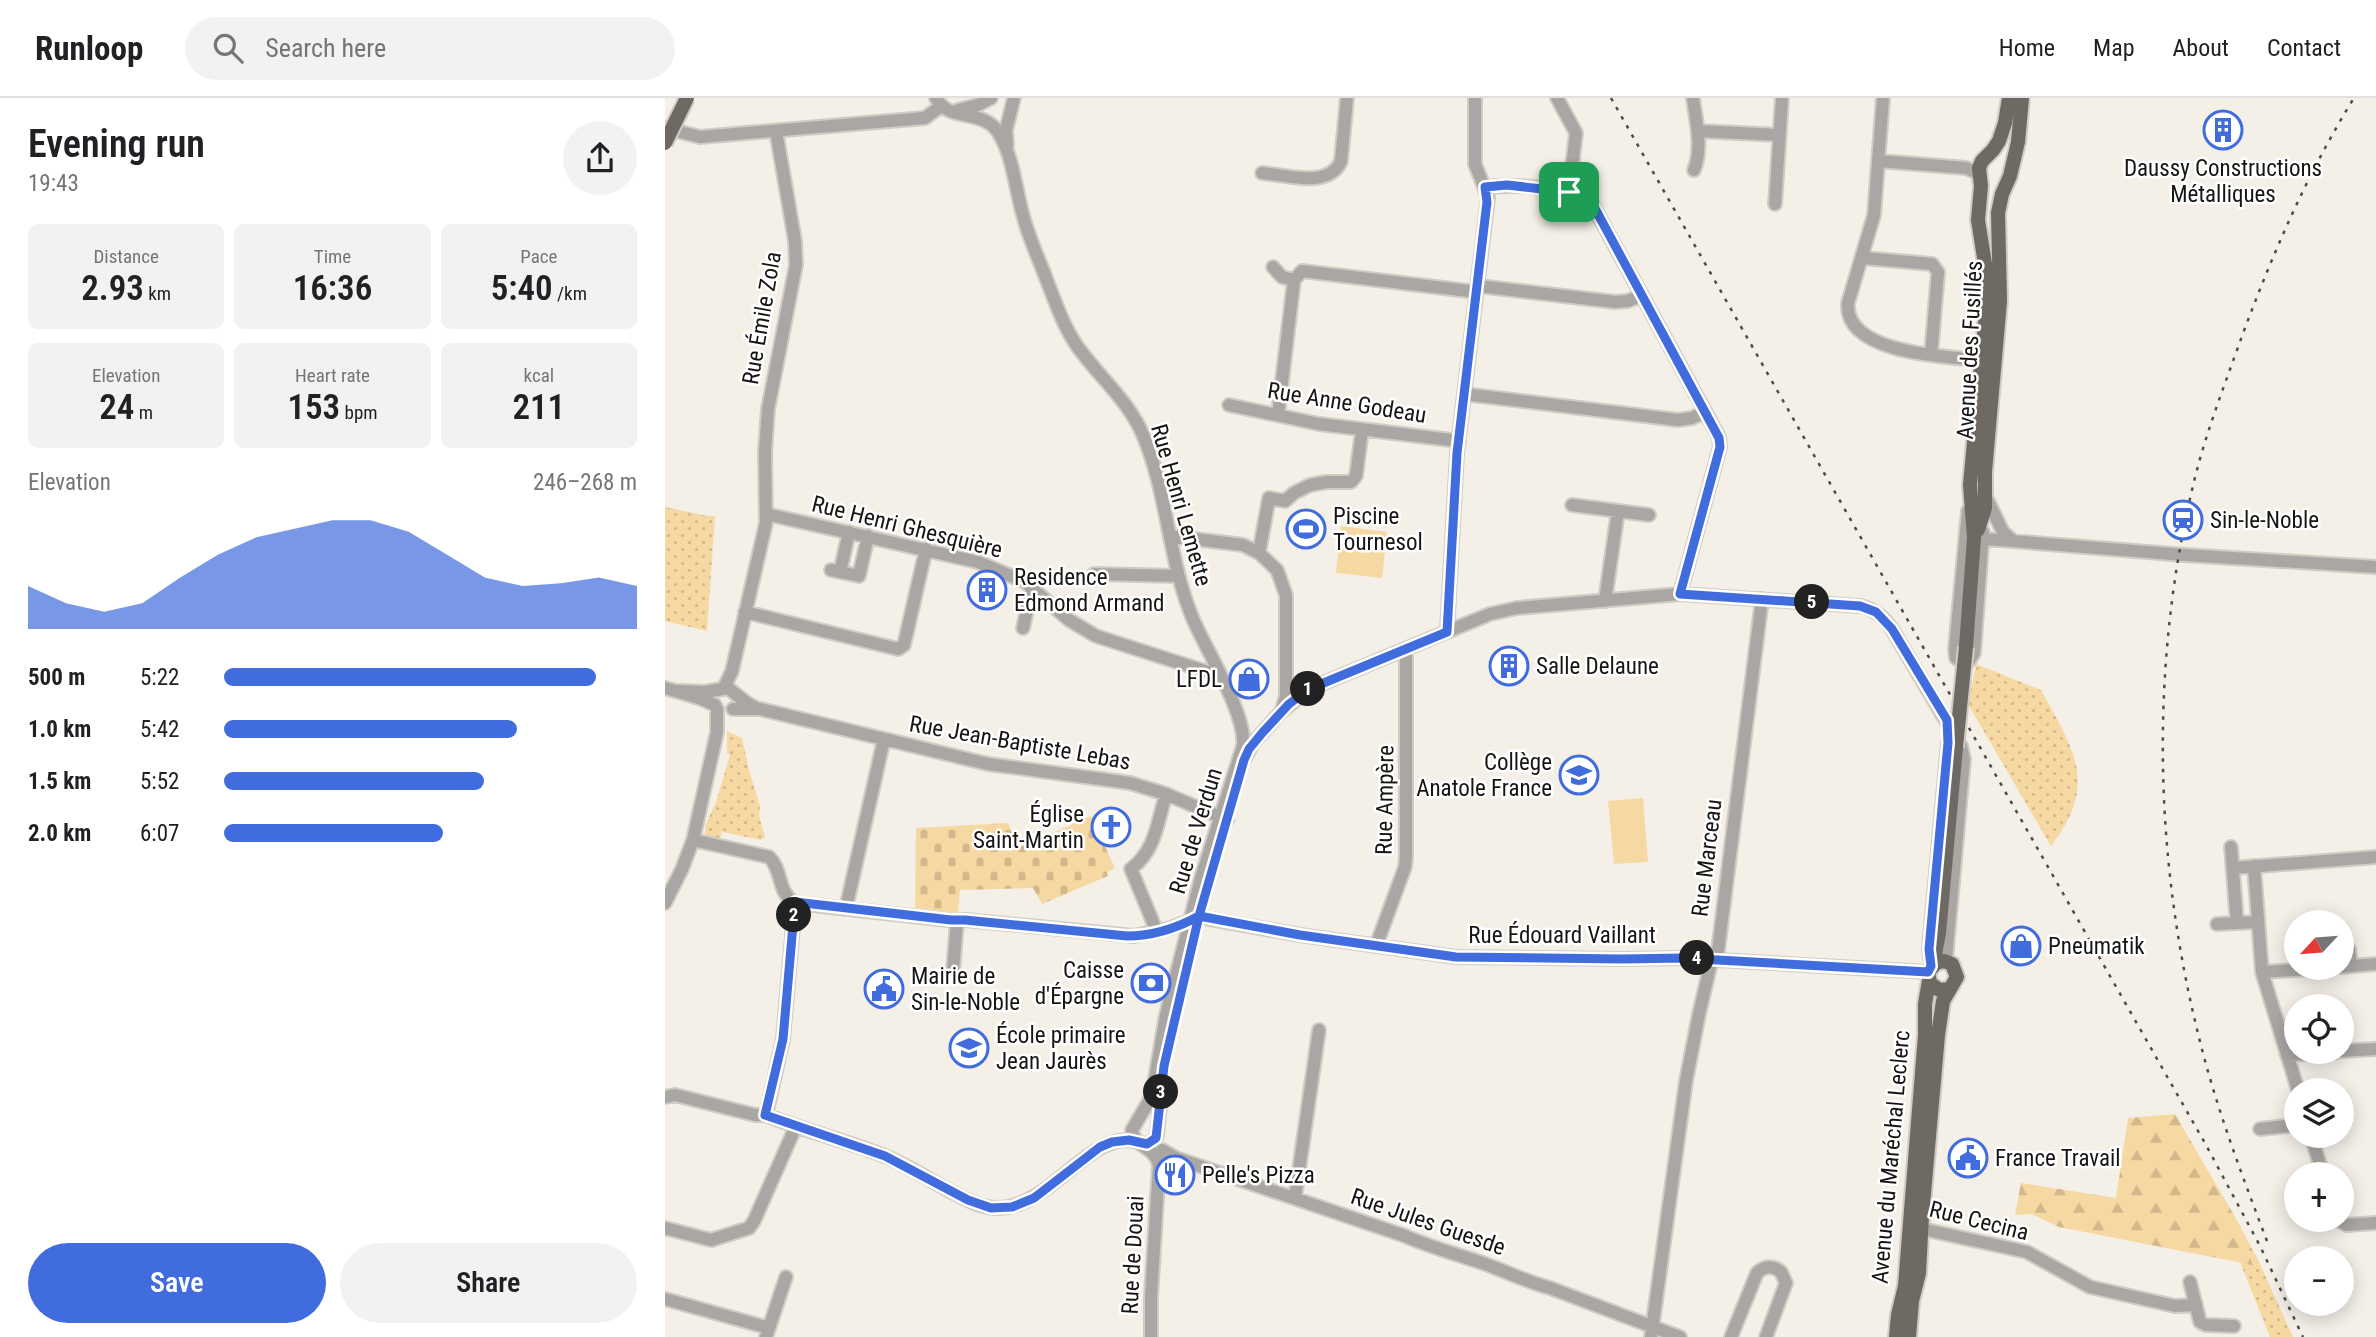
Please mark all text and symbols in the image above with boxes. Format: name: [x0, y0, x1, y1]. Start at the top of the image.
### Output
search box: [185, 17, 675, 80]
text: Runloop: [35, 29, 143, 68]
icon: search: [209, 29, 247, 67]
text: Search here: [265, 33, 386, 63]
text: Home: [1999, 34, 2055, 62]
text: Map: [2093, 34, 2135, 62]
text: About: [2173, 34, 2229, 62]
text: Contact: [2267, 34, 2341, 62]
building icon: Daussy Constructions Métalliques: [2202, 109, 2244, 151]
button: share: [563, 121, 637, 195]
text: Evening run: [28, 122, 205, 166]
place label: Daussy Constructions Métalliques: [2124, 155, 2322, 208]
pin: [1539, 162, 1599, 222]
text: 19:43: [28, 170, 79, 197]
icon: arrive: [1550, 173, 1588, 211]
text: Distance: [93, 245, 159, 268]
text: Time: [314, 245, 351, 268]
text: Pace: [520, 245, 557, 268]
street label: Rue Émile Zola: [736, 249, 787, 387]
street label: Avenue des Fusillés: [1952, 260, 1988, 440]
text: 2.93: [81, 268, 144, 309]
text: 16:36: [293, 268, 372, 309]
text: 5:40: [491, 268, 553, 309]
text: km: [144, 282, 171, 305]
text: /km: [553, 282, 587, 305]
text: Elevation: [92, 364, 160, 387]
text: Heart rate: [295, 364, 370, 387]
text: kcal: [524, 364, 554, 387]
street label: Rue Anne Godeau: [1266, 377, 1428, 429]
text: 24: [99, 387, 134, 428]
text: 153: [287, 387, 340, 428]
text: 211: [512, 387, 565, 428]
text: m: [134, 401, 153, 424]
text: bpm: [340, 401, 378, 424]
street label: Rue Henri Lemette: [1145, 421, 1217, 589]
text: Elevation: [28, 469, 111, 496]
text: 246–268 m: [533, 469, 637, 496]
street label: Rue Henri Ghesquière: [809, 490, 1005, 564]
station icon: Sin-le-Noble: [2162, 499, 2204, 541]
place label: Piscine Tournesol: [1333, 503, 1423, 556]
place label: Sin-le-Noble: [2210, 507, 2319, 534]
sports icon: Piscine Tournesol: [1285, 508, 1327, 550]
place label: Residence Edmond Armand: [1014, 564, 1164, 617]
building icon: Residence Edmond Armand: [966, 569, 1008, 611]
pin: 5: [1795, 584, 1829, 620]
text: 5: [1807, 590, 1816, 613]
building icon: Salle Delaune: [1488, 645, 1530, 687]
place label: Salle Delaune: [1536, 653, 1659, 680]
shop icon: LFDL: [1228, 658, 1270, 700]
text: 500 m: [28, 664, 85, 691]
text: 5:22: [140, 664, 179, 691]
place label: LFDL: [1176, 666, 1222, 693]
pin: 1: [1291, 672, 1325, 706]
text: 1: [1303, 677, 1312, 700]
street label: Rue Jean-Baptiste Lebas: [907, 710, 1133, 776]
text: 1.0 km: [28, 716, 91, 743]
text: 5:42: [140, 716, 179, 743]
street label: Rue Ampère: [1371, 745, 1399, 855]
place label: Collège Anatole France: [1416, 749, 1552, 802]
school or university icon: Collège Anatole France: [1558, 754, 1600, 796]
street label: Rue de Verdun: [1164, 765, 1228, 897]
text: 1.5 km: [28, 768, 91, 795]
text: 5:52: [140, 768, 179, 795]
street label: Rue Marceau: [1686, 798, 1728, 918]
place label: Église Saint-Martin: [973, 800, 1084, 854]
church icon: Église Saint-Martin: [1090, 806, 1132, 848]
text: 2.0 km: [28, 820, 91, 847]
text: 6:07: [140, 820, 179, 847]
pin: 2: [776, 898, 811, 932]
text: 2: [789, 903, 798, 926]
north arrow: [2284, 910, 2354, 980]
map controls: [2284, 910, 2354, 1316]
street label: Rue Édouard Vaillant: [1468, 921, 1656, 949]
shop icon: Pneumatik: [2000, 925, 2042, 967]
place label: Pneumatik: [2048, 933, 2145, 960]
pin: 4: [1679, 940, 1715, 976]
text: 4: [1692, 946, 1701, 969]
place label: Caisse d'Épargne: [1035, 957, 1124, 1010]
bank icon: Caisse d'Épargne: [1130, 962, 1172, 1004]
place label: Mairie de Sin-le-Noble: [911, 963, 1020, 1016]
public building icon: Mairie de Sin-le-Noble: [863, 968, 905, 1010]
button: locate: [2284, 994, 2354, 1064]
place label: École primaire Jean Jaurès: [996, 1021, 1126, 1075]
school or university icon: École primaire Jean Jaurès: [948, 1027, 990, 1069]
street label: Avenue du Maréchal Leclerc: [1866, 1029, 1916, 1285]
pin: 3: [1143, 1074, 1179, 1110]
button: layers: [2284, 1078, 2354, 1148]
text: 3: [1156, 1080, 1165, 1103]
public building icon: France Travail: [1947, 1137, 1989, 1179]
place label: France Travail: [1995, 1145, 2121, 1172]
restaurant icon: Pelle's Pizza: [1154, 1154, 1196, 1196]
place label: Pelle's Pizza: [1202, 1162, 1315, 1189]
button: +: [2284, 1162, 2354, 1232]
street label: Rue Jules Guesde: [1347, 1183, 1509, 1261]
street label: Rue de Douai: [1116, 1195, 1150, 1315]
street label: Rue Cecina: [1927, 1196, 2031, 1246]
button: Save: [28, 1243, 326, 1323]
button: Share: [340, 1243, 637, 1323]
button: −: [2284, 1246, 2354, 1316]

